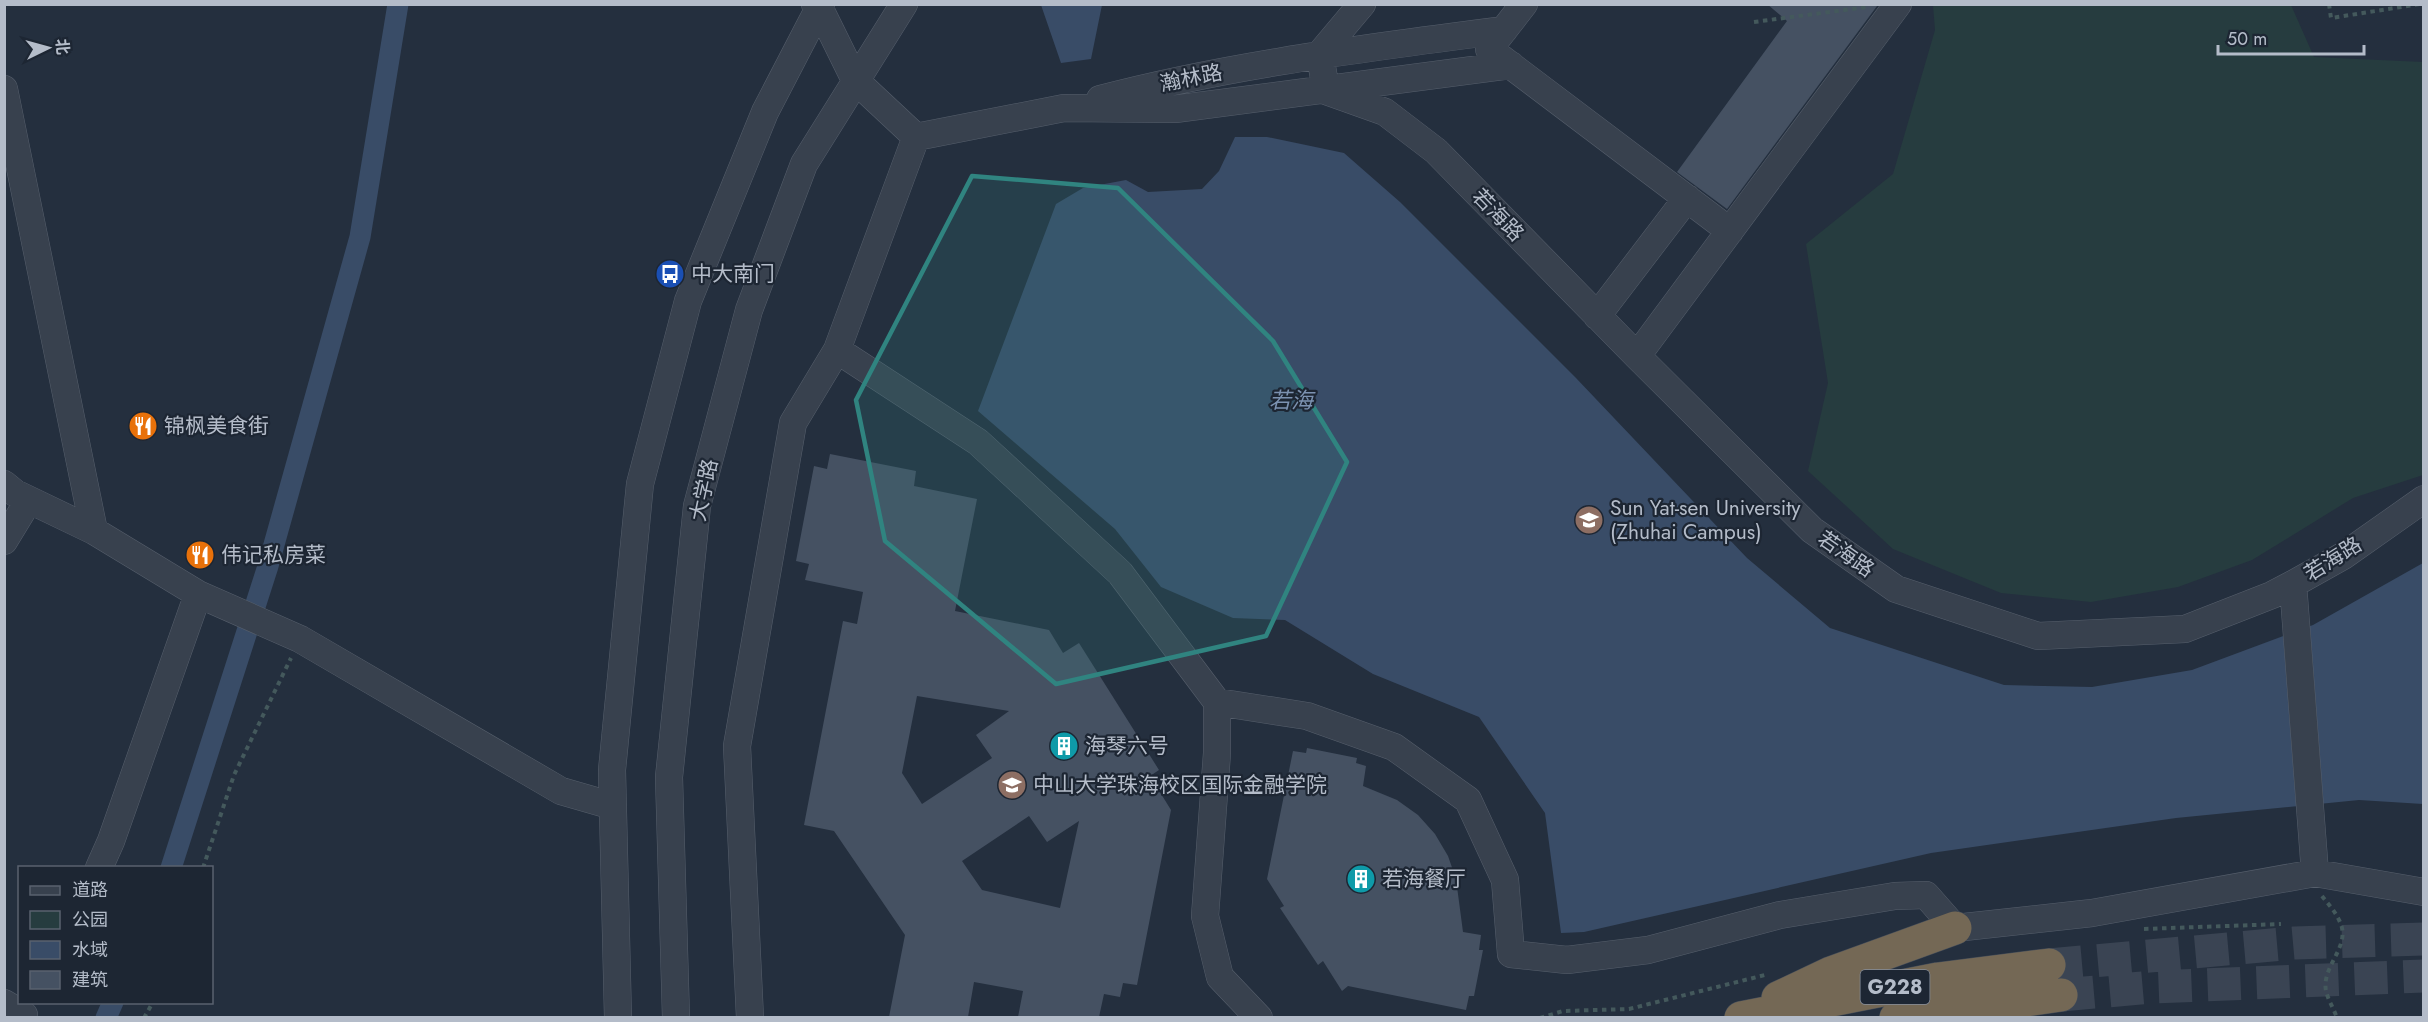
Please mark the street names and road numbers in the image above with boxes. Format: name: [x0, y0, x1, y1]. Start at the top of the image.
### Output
street label: 瀚林路: [1157, 57, 1225, 99]
street label: 若海路: [1465, 182, 1531, 248]
street label: 大学路: [683, 456, 725, 524]
street label: 若海路: [1812, 524, 1880, 584]
street label: 若海路: [2298, 530, 2368, 588]
road number: G228: [1860, 970, 1930, 1004]

